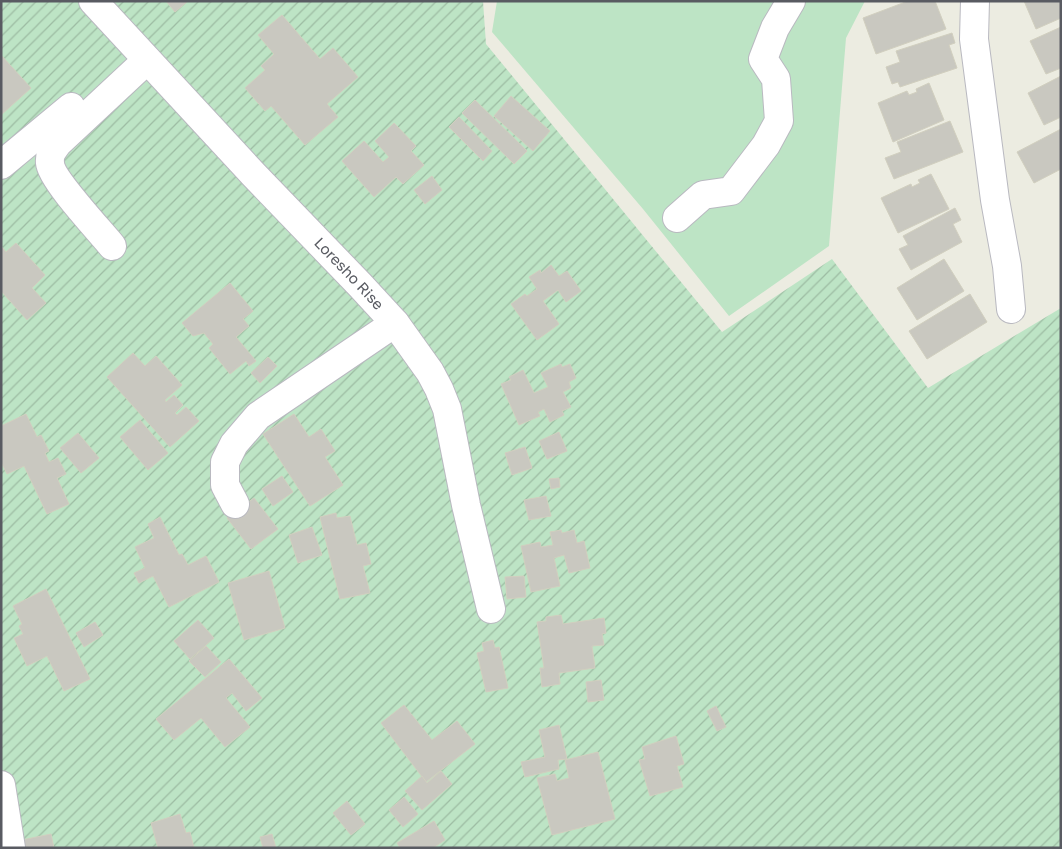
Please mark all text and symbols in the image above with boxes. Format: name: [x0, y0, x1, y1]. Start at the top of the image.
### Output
street label: Loresho Rise: [311, 233, 388, 313]

